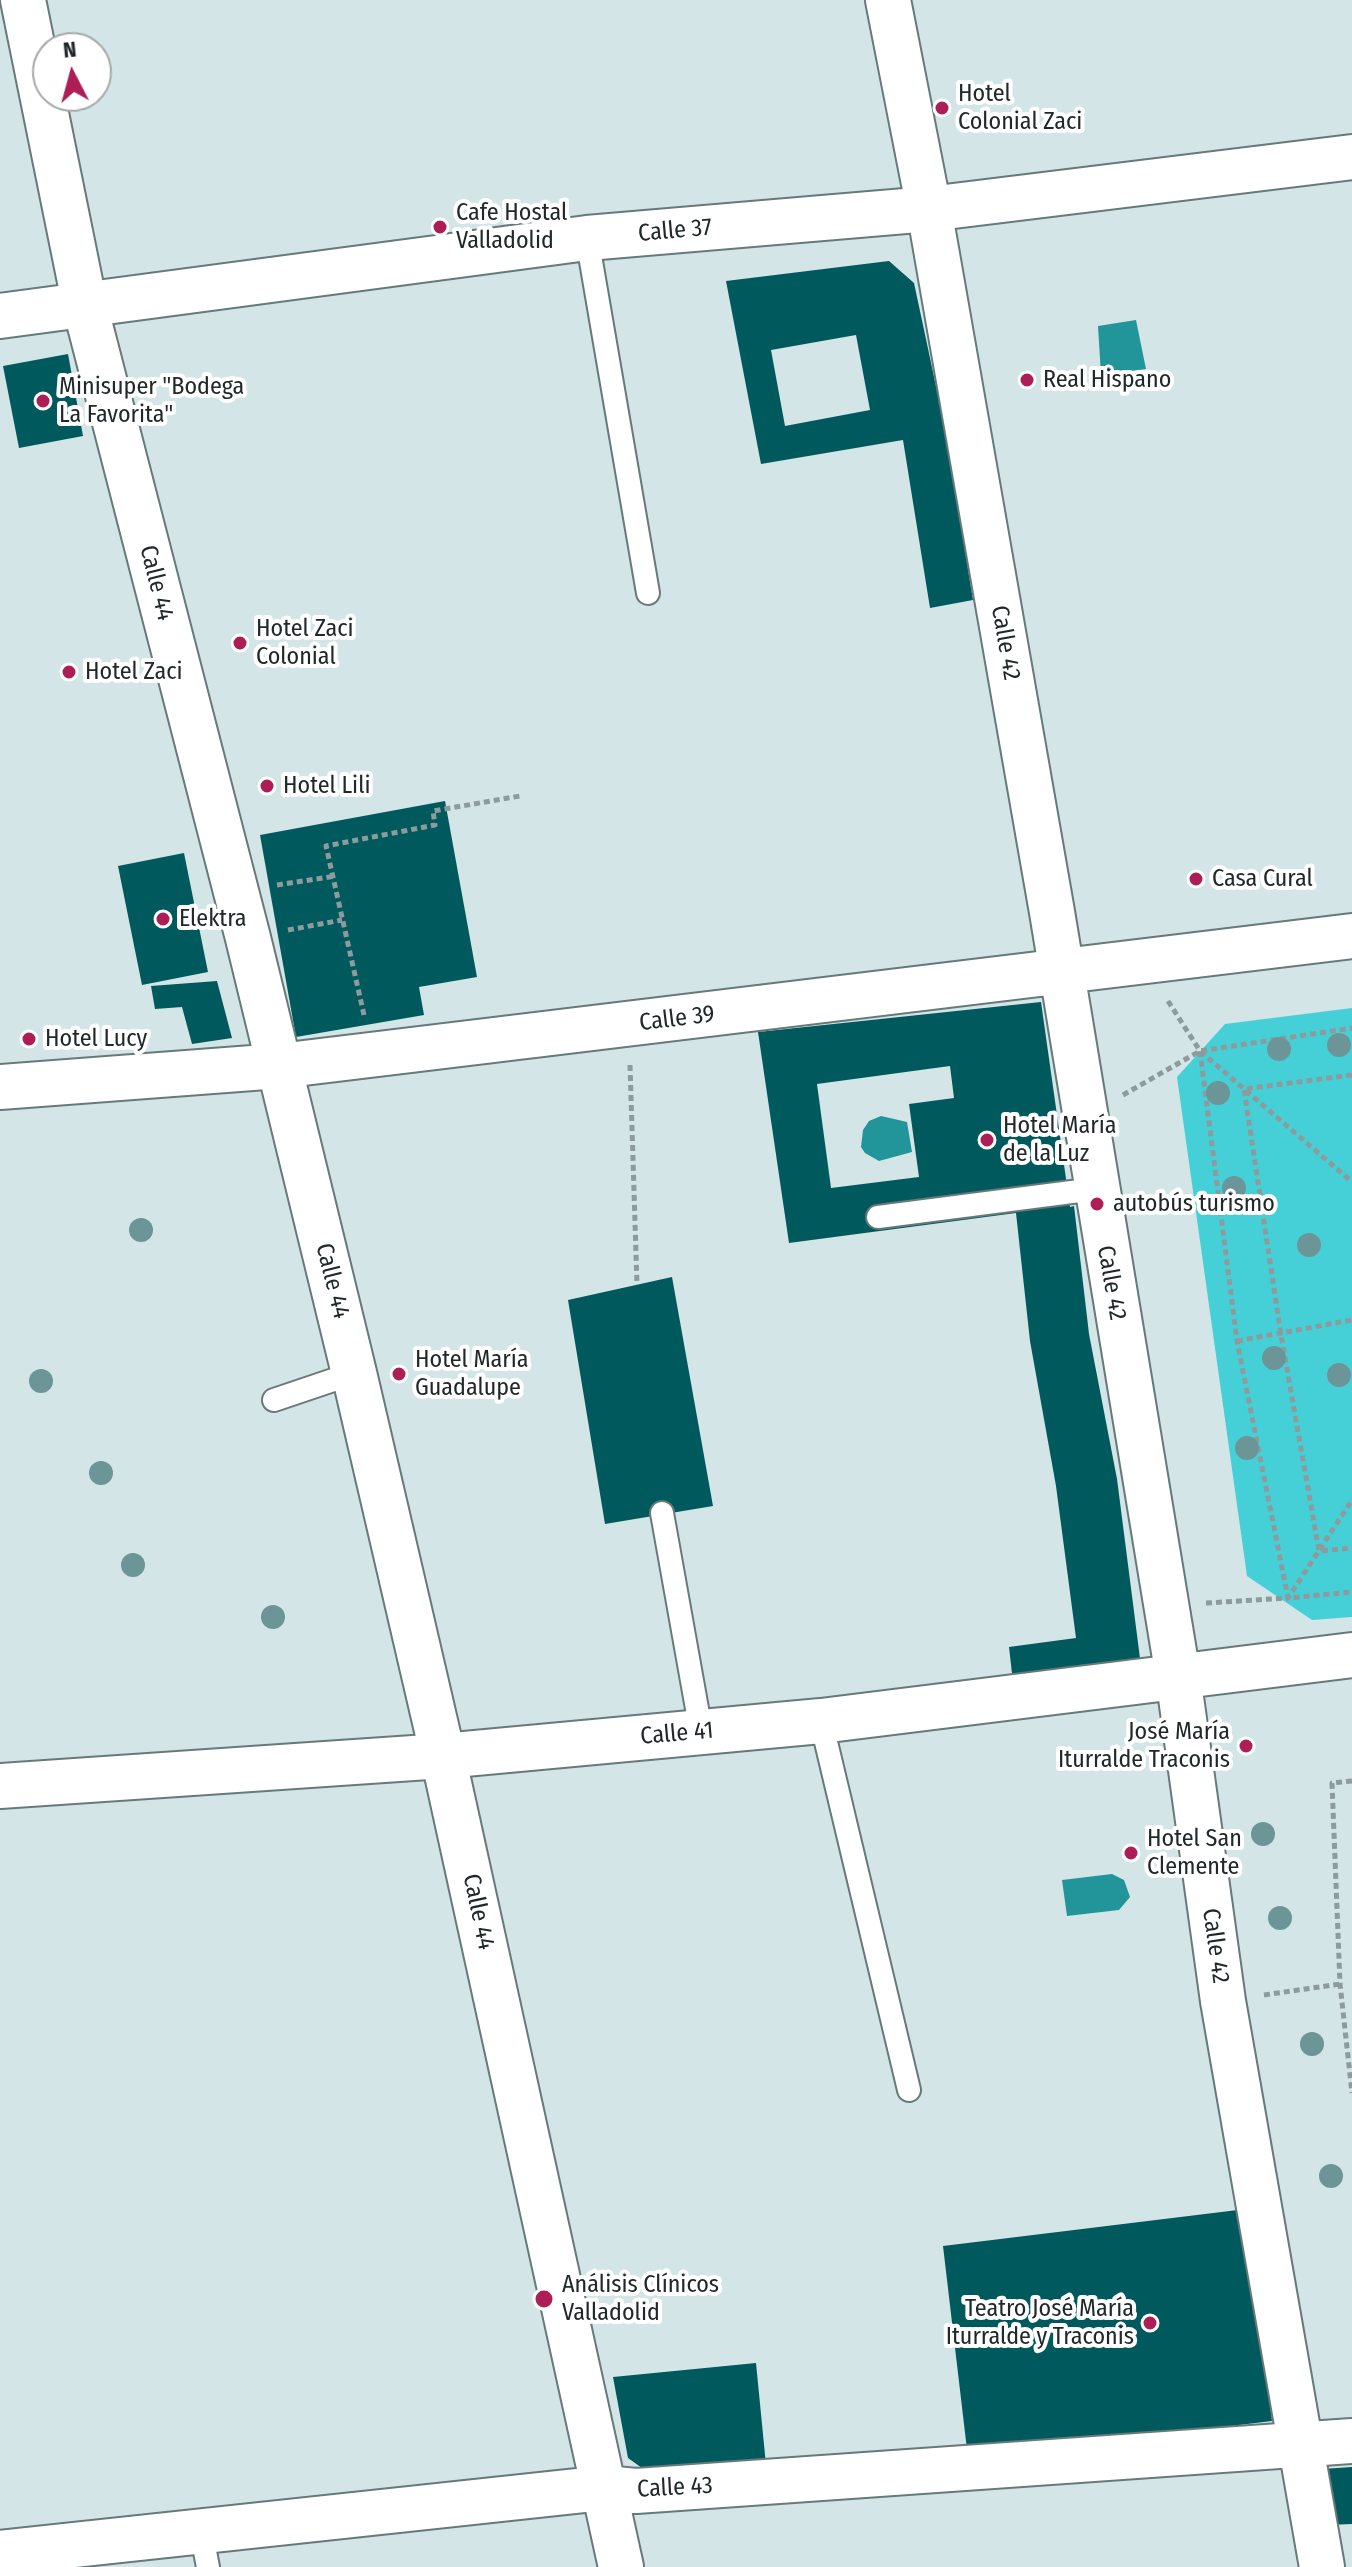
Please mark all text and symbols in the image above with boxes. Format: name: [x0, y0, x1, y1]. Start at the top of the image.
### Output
north arrow: [32, 32, 112, 112]
text: N: [62, 36, 78, 64]
place label: Hotel Colonial Zaci: [958, 80, 1082, 136]
marker: Hotel Colonial Zaci: [933, 99, 951, 117]
place label: Cafe Hostal Valladolid: [456, 199, 567, 255]
street label: Calle 37: [637, 213, 713, 249]
marker: Cafe Hostal Valladolid: [431, 218, 449, 236]
place label: Real Hispano: [1043, 366, 1171, 394]
marker: Real Hispano: [1018, 371, 1036, 389]
place label: Minisuper "Bodega La Favorita": [59, 373, 244, 429]
marker: Minisuper "Bodega La Favorita": [34, 392, 52, 410]
street label: Calle 44: [133, 542, 179, 624]
street label: Calle 42: [984, 603, 1026, 683]
place label: Hotel Zaci Colonial: [256, 615, 354, 671]
marker: Hotel Zaci Colonial: [231, 634, 249, 652]
place label: Hotel Zaci: [85, 658, 183, 686]
marker: Hotel Zaci: [60, 663, 78, 681]
place label: Hotel Lili: [283, 772, 371, 800]
marker: Hotel Lili: [258, 777, 276, 795]
place label: Casa Cural: [1212, 865, 1313, 893]
marker: Casa Cural: [1187, 870, 1205, 888]
place label: Elektra: [179, 905, 247, 933]
marker: Elektra: [154, 910, 172, 928]
street label: Calle 39: [638, 1000, 716, 1038]
place label: Hotel Lucy: [45, 1025, 147, 1053]
marker: Hotel Lucy: [20, 1030, 38, 1048]
place label: Hotel María de la Luz: [1003, 1112, 1116, 1168]
marker: Hotel María de la Luz: [978, 1131, 996, 1149]
place label: autobús turismo: [1113, 1190, 1275, 1218]
marker: autobús turismo: [1088, 1195, 1106, 1213]
street label: Calle 44: [309, 1240, 355, 1322]
street label: Calle 42: [1090, 1243, 1132, 1323]
place label: Hotel María Guadalupe: [415, 1346, 528, 1402]
marker: Hotel María Guadalupe: [390, 1365, 408, 1383]
street label: Calle 41: [639, 1716, 715, 1752]
place label: José María Iturralde Traconis: [1058, 1718, 1230, 1774]
marker: José María Iturralde Traconis: [1237, 1737, 1255, 1755]
place label: Hotel San Clemente: [1147, 1825, 1242, 1881]
marker: Hotel San Clemente: [1122, 1844, 1140, 1862]
street label: Calle 44: [456, 1871, 500, 1953]
street label: Calle 42: [1195, 1907, 1235, 1985]
place label: Análisis Clínicos Valladolid: [562, 2271, 719, 2327]
marker: Análisis Clínicos Valladolid: [533, 2288, 555, 2310]
place label: Teatro José María Iturralde y Traconis: [946, 2295, 1134, 2351]
marker: Teatro José María Iturralde y Traconis: [1141, 2314, 1159, 2332]
street label: Calle 43: [636, 2472, 714, 2504]

